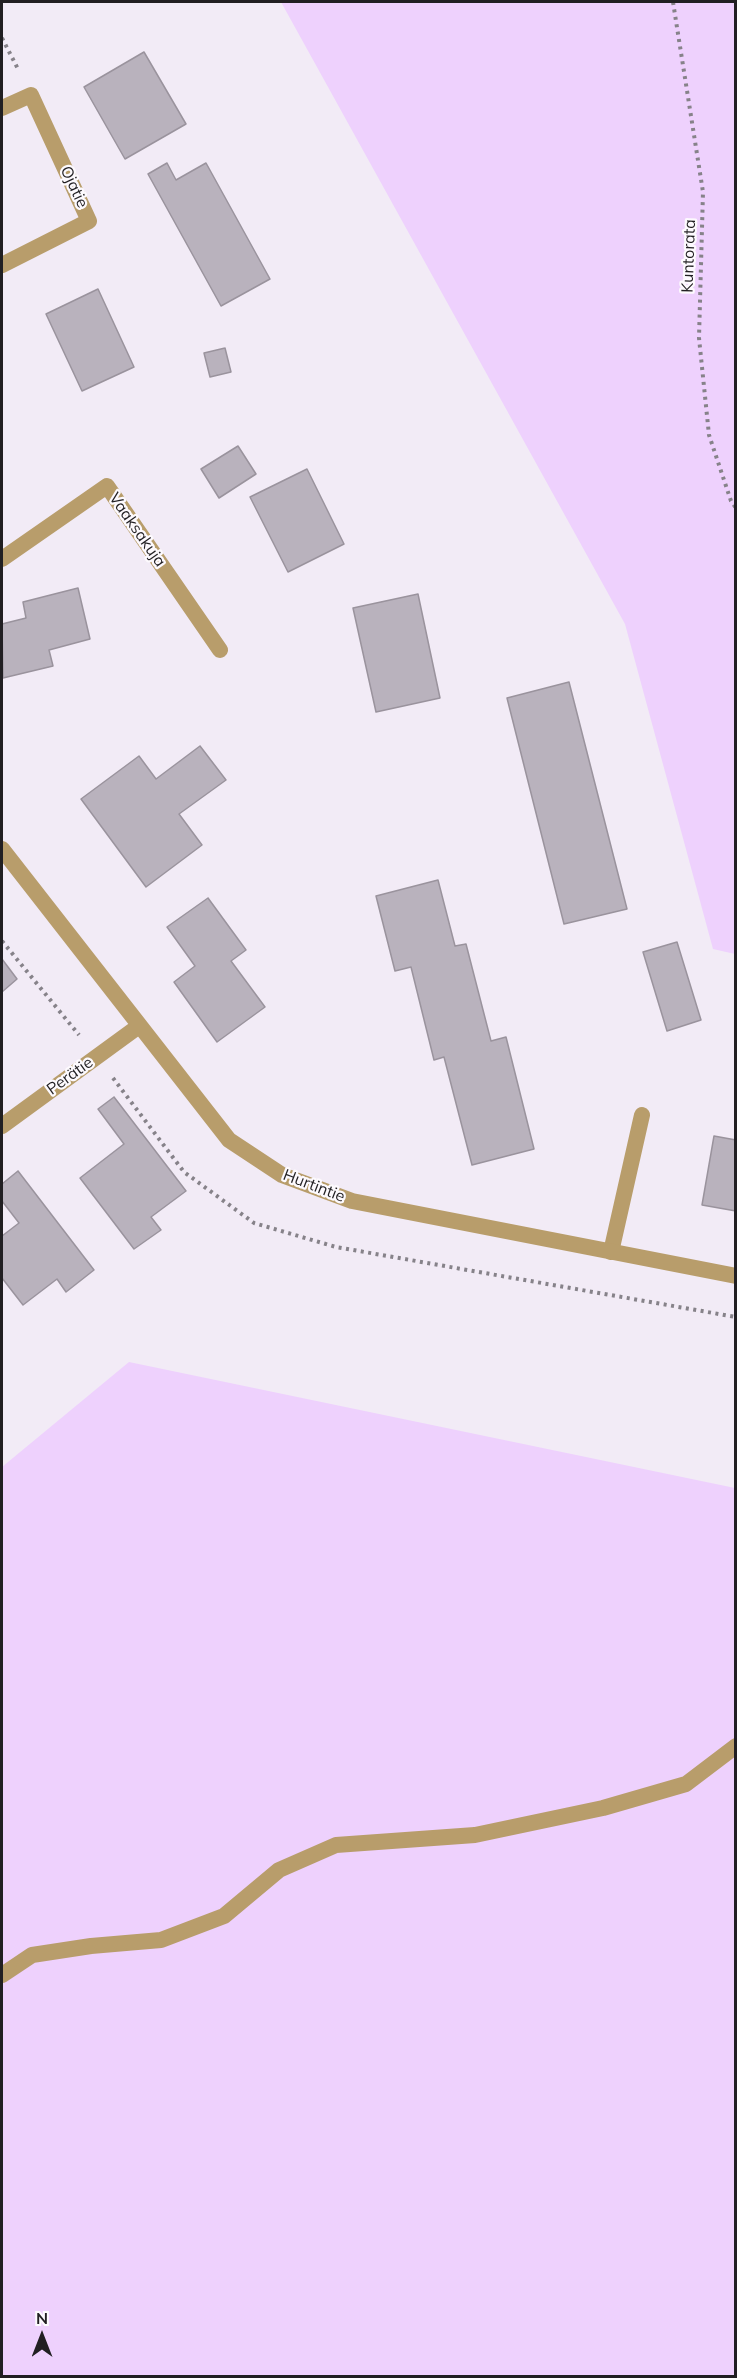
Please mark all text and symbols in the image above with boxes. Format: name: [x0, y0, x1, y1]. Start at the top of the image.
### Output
street label: Ojatie: [56, 163, 92, 211]
street label: Kuntorata: [678, 219, 700, 293]
street label: Vaaksakuja: [104, 489, 170, 571]
street label: Perätie: [43, 1053, 97, 1099]
street label: Hurtintie: [280, 1165, 348, 1207]
north arrow: [12, 2306, 72, 2366]
text: N: [36, 2308, 48, 2328]

